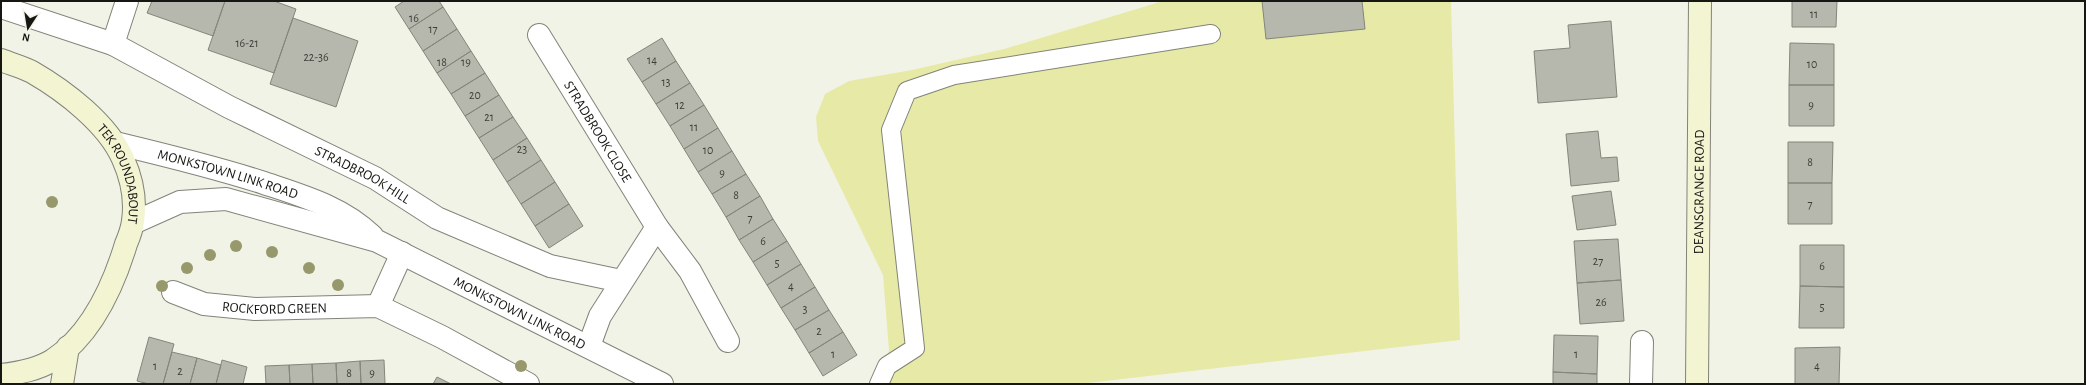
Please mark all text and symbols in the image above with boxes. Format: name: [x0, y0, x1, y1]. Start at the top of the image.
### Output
north arrow: [8, 8, 48, 48]
house number: 11: [1810, 8, 1818, 20]
house number: 16: [409, 12, 419, 24]
house number: 17: [428, 23, 438, 35]
text: N: [21, 31, 31, 43]
house number: 16-21: [235, 37, 259, 49]
house number: 22-36: [303, 51, 329, 63]
house number: 14: [647, 54, 657, 66]
house number: 18: [437, 56, 447, 68]
house number: 19: [461, 56, 471, 68]
house number: 10: [1807, 58, 1817, 70]
house number: 13: [661, 76, 671, 88]
street label: STRADBROOK CLOSE: [561, 79, 634, 185]
house number: 20: [469, 89, 481, 101]
house number: 12: [675, 99, 685, 111]
house number: 9: [1808, 99, 1814, 111]
house number: 21: [484, 111, 494, 123]
street label: TEK ROUNDABOUT: [94, 121, 140, 225]
house number: 11: [690, 121, 698, 133]
street label: DEANSGRANGE ROAD: [1692, 130, 1707, 254]
house number: 23: [517, 143, 527, 155]
street label: STRADBROOK HILL: [312, 144, 412, 207]
house number: 10: [703, 144, 713, 156]
street label: MONKSTOWN LINK ROAD: [156, 148, 300, 202]
house number: 8: [1807, 156, 1813, 168]
house number: 9: [719, 167, 725, 179]
house number: 8: [733, 189, 739, 201]
house number: 7: [1807, 198, 1813, 210]
house number: 7: [747, 212, 753, 224]
house number: 6: [760, 235, 766, 247]
house number: 27: [1593, 255, 1603, 267]
house number: 5: [774, 257, 780, 269]
house number: 6: [1819, 260, 1825, 272]
street label: MONKSTOWN LINK ROAD: [451, 275, 587, 352]
house number: 4: [788, 280, 794, 292]
house number: 26: [1595, 296, 1607, 308]
street label: ROCKFORD GREEN: [221, 300, 327, 317]
house number: 5: [1819, 301, 1825, 313]
house number: 3: [803, 303, 808, 315]
house number: 2: [816, 325, 822, 337]
house number: 1: [831, 348, 835, 360]
house number: 1: [1574, 348, 1578, 360]
house number: 1: [153, 360, 157, 372]
house number: 4: [1814, 360, 1820, 372]
house number: 2: [177, 365, 183, 377]
house number: 8: [346, 367, 352, 379]
house number: 9: [369, 367, 375, 379]

